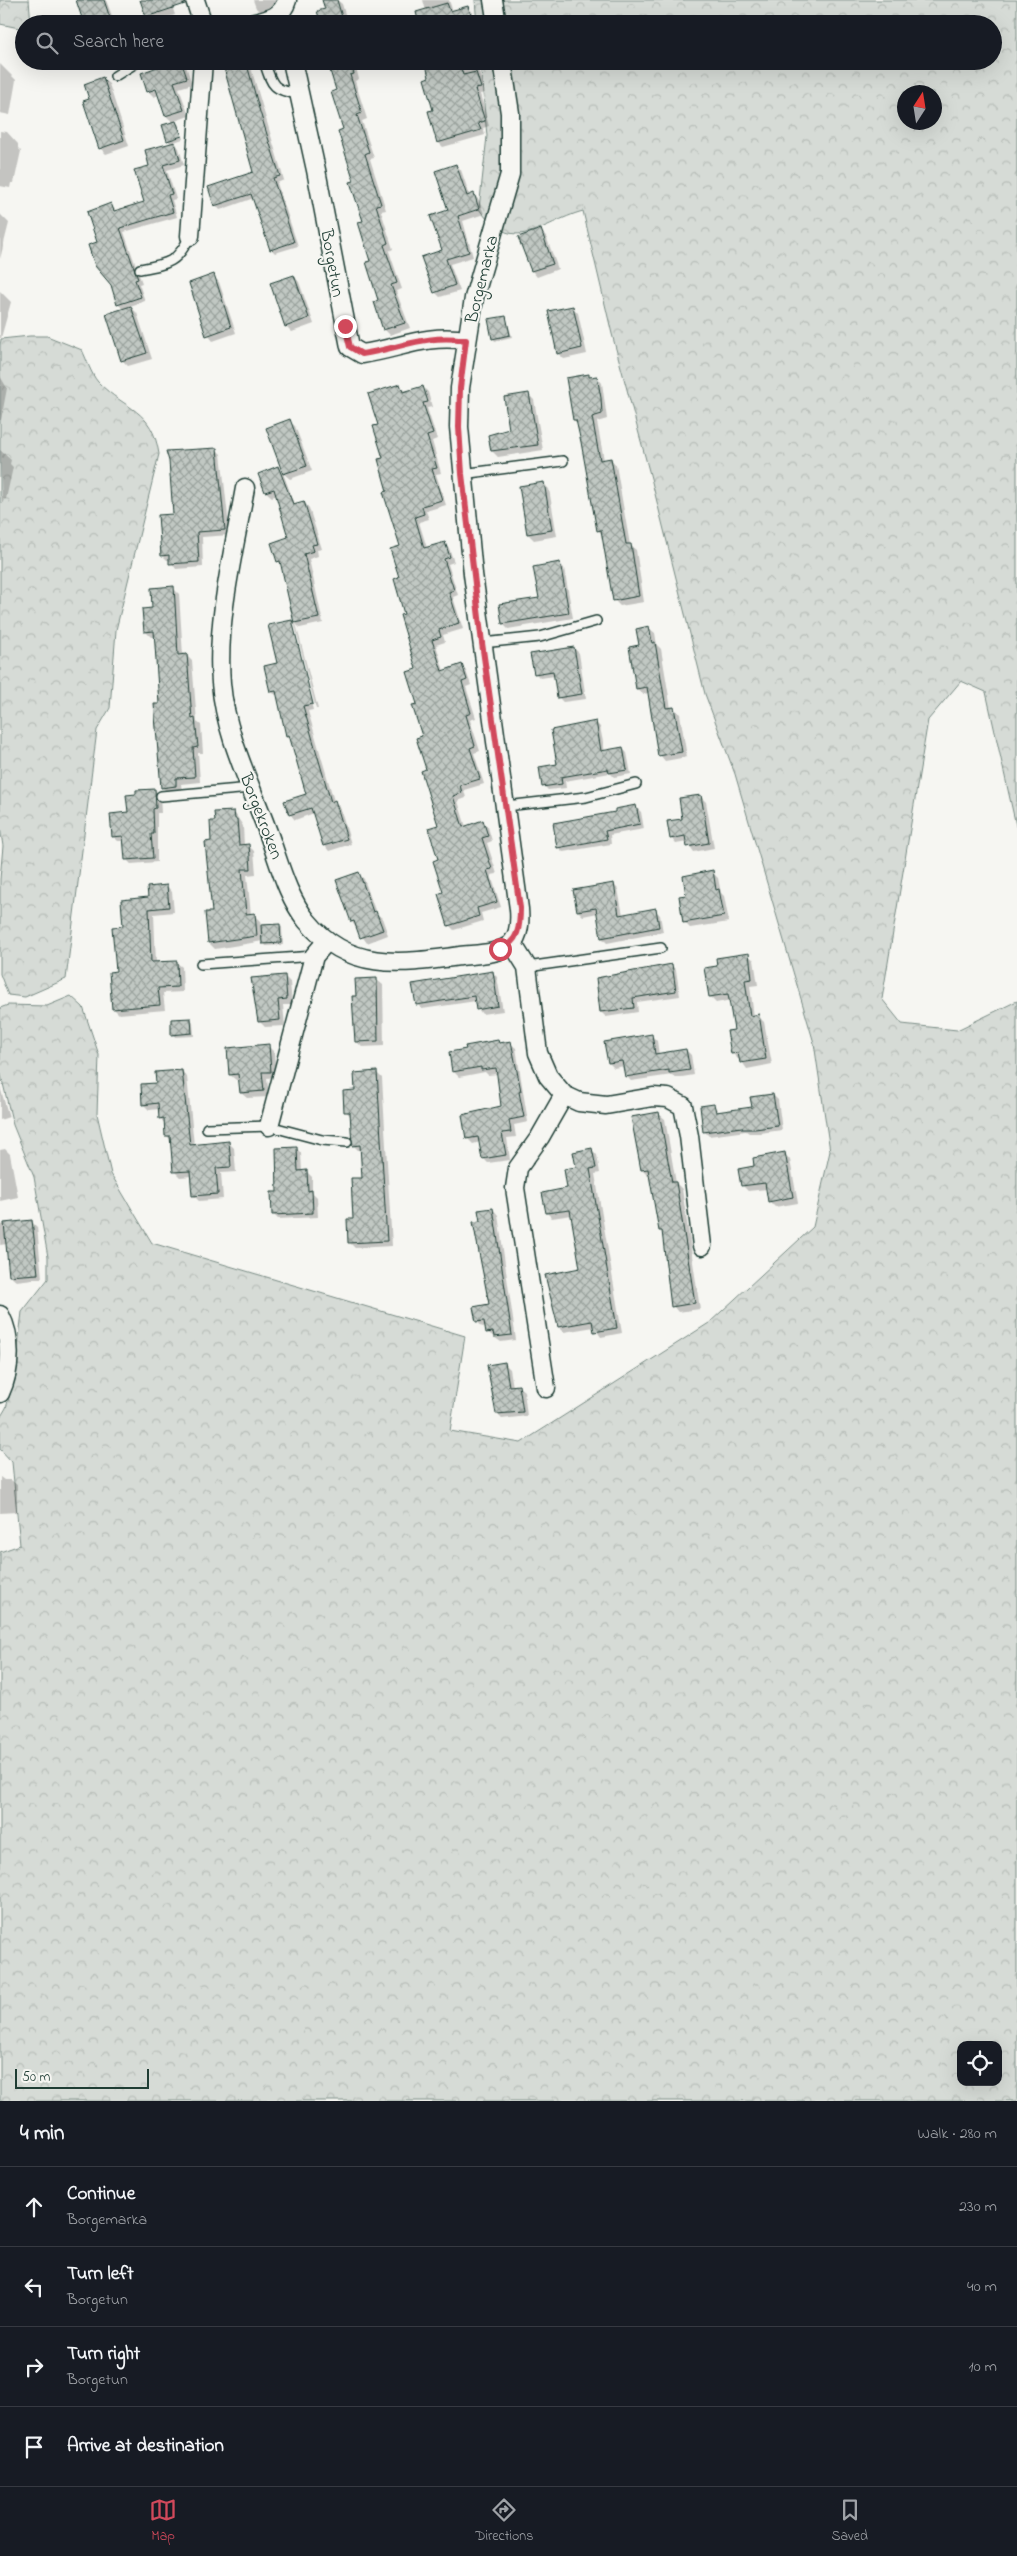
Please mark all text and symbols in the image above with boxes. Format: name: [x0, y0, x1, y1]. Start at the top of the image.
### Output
search box: [15, 15, 1002, 70]
icon: search: [33, 29, 61, 57]
text: Search here: [73, 29, 164, 56]
north arrow: [897, 85, 942, 130]
street label: Borgetun: [311, 226, 350, 300]
street label: Borgemarka: [459, 233, 507, 328]
route end: [334, 315, 357, 338]
street label: Borgekroken: [231, 769, 288, 864]
route start: [489, 938, 512, 961]
map controls: [957, 2041, 1002, 2086]
button: locate: [957, 2041, 1002, 2086]
scale bar: [15, 2066, 149, 2089]
text: 50 m: [22, 2067, 50, 2088]
text: 4 min: [20, 2119, 64, 2149]
text: Walk · 280 m: [918, 2122, 997, 2146]
text: Continue: [67, 2181, 135, 2208]
icon: ahead: [20, 2193, 48, 2221]
text: 230 m: [959, 2195, 997, 2219]
text: Borgemarka: [67, 2208, 147, 2232]
text: Turn left: [67, 2261, 134, 2288]
icon: left: [20, 2273, 48, 2301]
text: 40 m: [967, 2275, 997, 2299]
text: Borgetun: [67, 2288, 128, 2312]
text: Turn right: [67, 2341, 140, 2368]
icon: right: [20, 2353, 48, 2381]
text: 10 m: [969, 2355, 997, 2379]
text: Borgetun: [67, 2368, 128, 2392]
icon: arrive: [20, 2433, 48, 2461]
text: Arrive at destination: [67, 2433, 224, 2460]
tab: Map: [149, 2496, 177, 2547]
tab: Directions: [475, 2496, 533, 2547]
tab: Saved: [831, 2496, 868, 2547]

